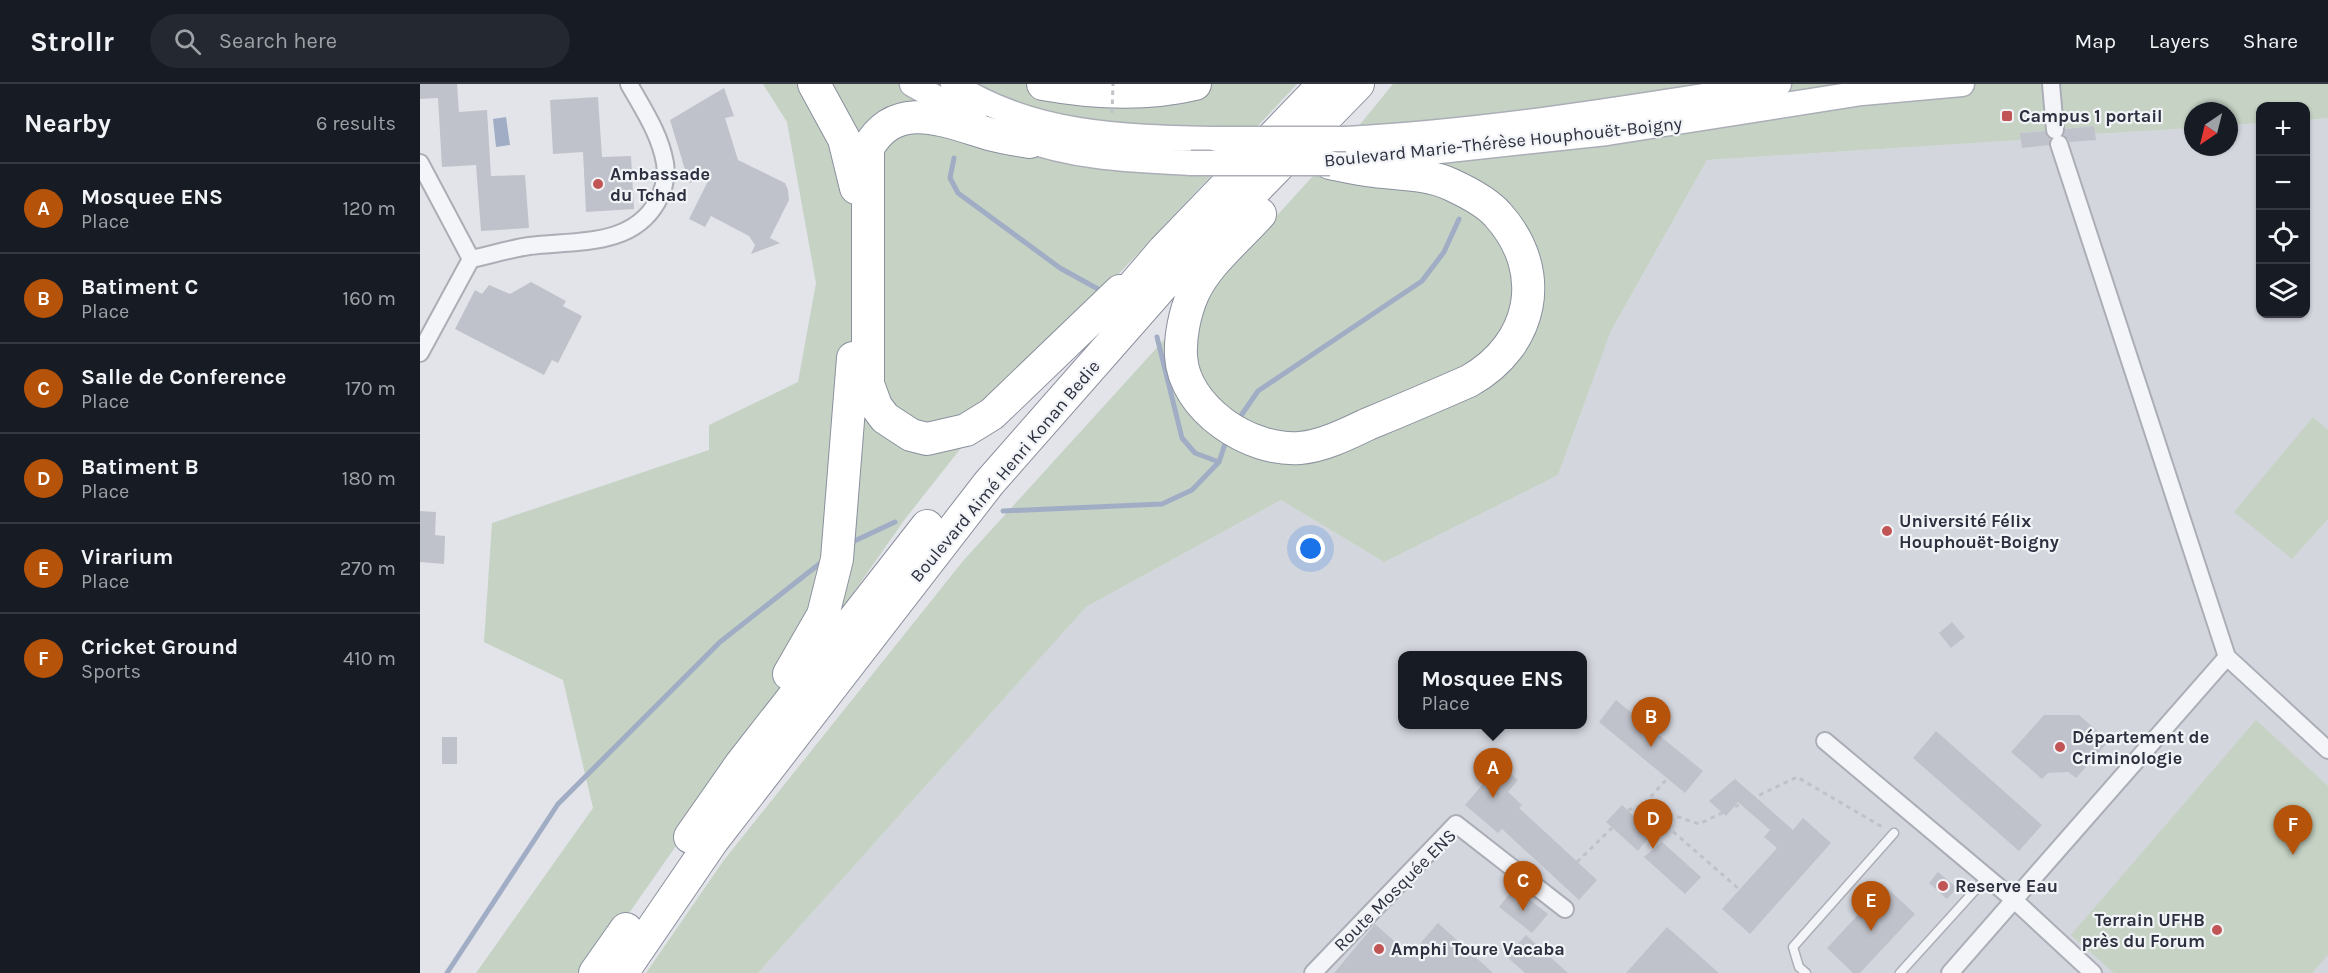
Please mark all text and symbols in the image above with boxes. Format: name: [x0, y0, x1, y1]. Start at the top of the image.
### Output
search box: [150, 14, 570, 68]
text: Strollr: [30, 25, 114, 58]
icon: search: [171, 25, 204, 58]
text: Search here: [219, 28, 337, 54]
text: Map: [2074, 29, 2116, 53]
text: Layers: [2149, 29, 2210, 53]
text: Share: [2243, 29, 2298, 53]
north arrow: [2184, 102, 2238, 156]
map controls: [2256, 102, 2310, 318]
button: +: [2256, 102, 2310, 156]
place label: Campus 1 portail: [2019, 105, 2163, 127]
text: Nearby: [24, 108, 111, 139]
marker: Campus 1 portail: [2000, 109, 2014, 123]
text: 6 results: [316, 112, 396, 135]
street label: Boulevard Marie-Thérèse Houphouët-Boigny: [1323, 112, 1684, 172]
button: −: [2256, 156, 2310, 210]
place label: Ambassade du Tchad: [610, 163, 710, 206]
marker: Ambassade du Tchad: [591, 177, 605, 191]
text: Mosquee ENS: [81, 184, 223, 210]
text: A: [37, 197, 50, 220]
text: 120 m: [342, 197, 396, 220]
text: Place: [81, 210, 129, 233]
button: locate: [2256, 210, 2310, 264]
button: layers: [2256, 264, 2310, 318]
text: Batiment C: [81, 274, 198, 300]
text: B: [37, 287, 50, 310]
text: 160 m: [343, 287, 396, 310]
text: Place: [81, 300, 129, 323]
street label: Boulevard Aimé Henri Konan Bedie: [906, 355, 1104, 587]
text: Salle de Conference: [81, 364, 286, 390]
text: C: [37, 377, 50, 400]
text: 170 m: [345, 377, 396, 400]
text: Place: [81, 390, 129, 413]
text: Batiment B: [81, 454, 199, 480]
text: D: [37, 467, 50, 490]
text: 180 m: [342, 467, 396, 490]
text: Place: [81, 480, 129, 503]
place label: Université Félix Houphouët-Boigny: [1899, 510, 2059, 553]
marker: Université Félix Houphouët-Boigny: [1880, 524, 1894, 538]
your location: [1296, 534, 1325, 563]
text: Virarium: [81, 544, 174, 570]
text: E: [38, 557, 49, 580]
text: 270 m: [340, 557, 396, 580]
text: Place: [81, 570, 129, 593]
text: Cricket Ground: [81, 634, 238, 660]
text: F: [38, 647, 49, 670]
text: 410 m: [343, 647, 396, 670]
popup: [1398, 651, 1587, 729]
text: Sports: [81, 660, 141, 683]
text: Mosquee ENS: [1421, 666, 1564, 692]
text: Place: [1421, 692, 1470, 715]
pin: B: [1632, 698, 1670, 747]
place label: Département de Criminologie: [2072, 726, 2209, 769]
marker: Département de Criminologie: [2053, 740, 2067, 754]
pin: A: [1474, 748, 1512, 798]
pin: D: [1634, 800, 1672, 849]
pin: F: [2274, 806, 2312, 855]
street label: Route Mosquée ENS: [1329, 824, 1461, 956]
pin: C: [1504, 862, 1542, 911]
place label: Reserve Eau: [1955, 875, 2058, 897]
marker: Reserve Eau: [1936, 879, 1950, 893]
pin: E: [1852, 882, 1890, 931]
place label: Terrain UFHB près du Forum: [2082, 909, 2205, 952]
marker: Terrain UFHB près du Forum: [2210, 923, 2224, 937]
place label: Amphi Toure Vacaba: [1391, 938, 1565, 960]
marker: Amphi Toure Vacaba: [1372, 942, 1386, 956]

